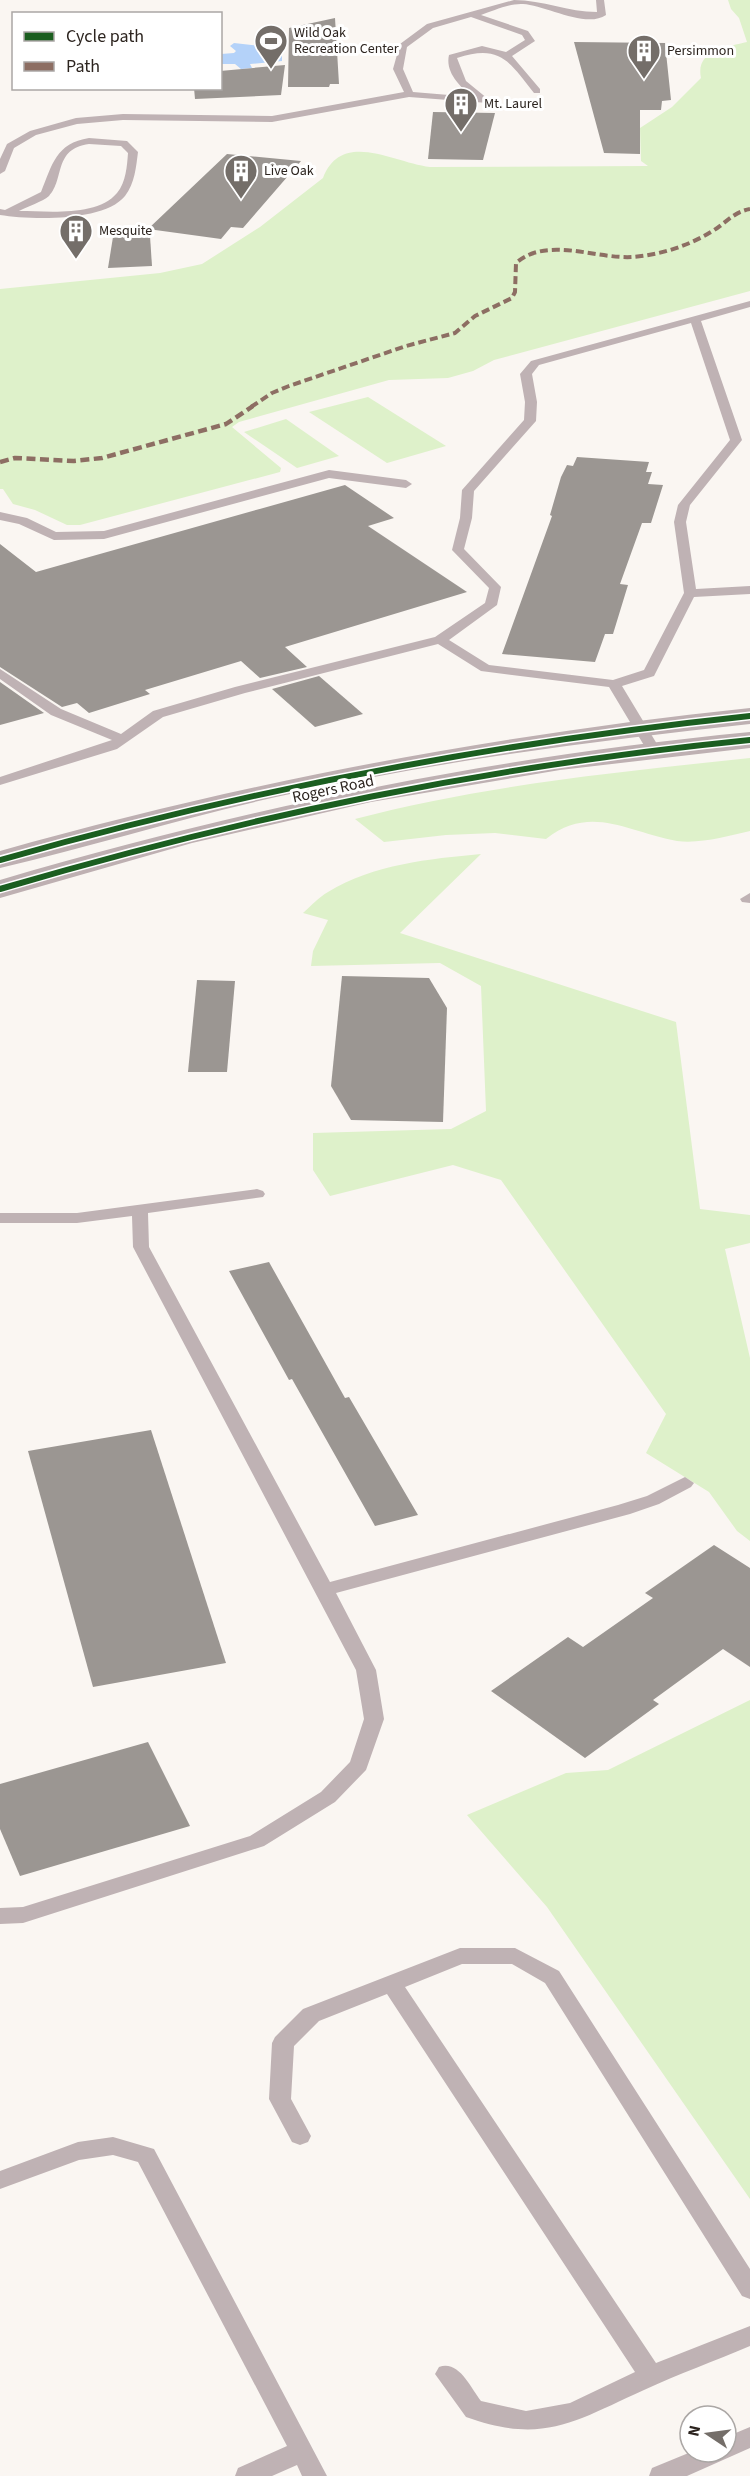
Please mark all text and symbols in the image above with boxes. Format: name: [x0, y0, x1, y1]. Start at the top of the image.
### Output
legend: [12, 12, 222, 90]
sports icon: Wild Oak Recreation Center: [253, 23, 289, 70]
place label: Wild Oak Recreation Center: [294, 23, 399, 59]
text: Cycle path: [66, 24, 144, 49]
building icon: Persimmon: [626, 33, 662, 80]
place label: Persimmon: [667, 41, 734, 61]
text: Path: [66, 54, 100, 79]
building icon: Mt. Laurel: [443, 86, 479, 133]
place label: Mt. Laurel: [484, 94, 542, 114]
building icon: Live Oak: [223, 153, 259, 200]
place label: Live Oak: [264, 161, 314, 181]
building icon: Mesquite: [58, 213, 94, 260]
place label: Mesquite: [99, 221, 152, 241]
street label: Rogers Road: [290, 770, 376, 808]
north arrow: [678, 2404, 738, 2464]
text: N: [682, 2423, 706, 2439]

